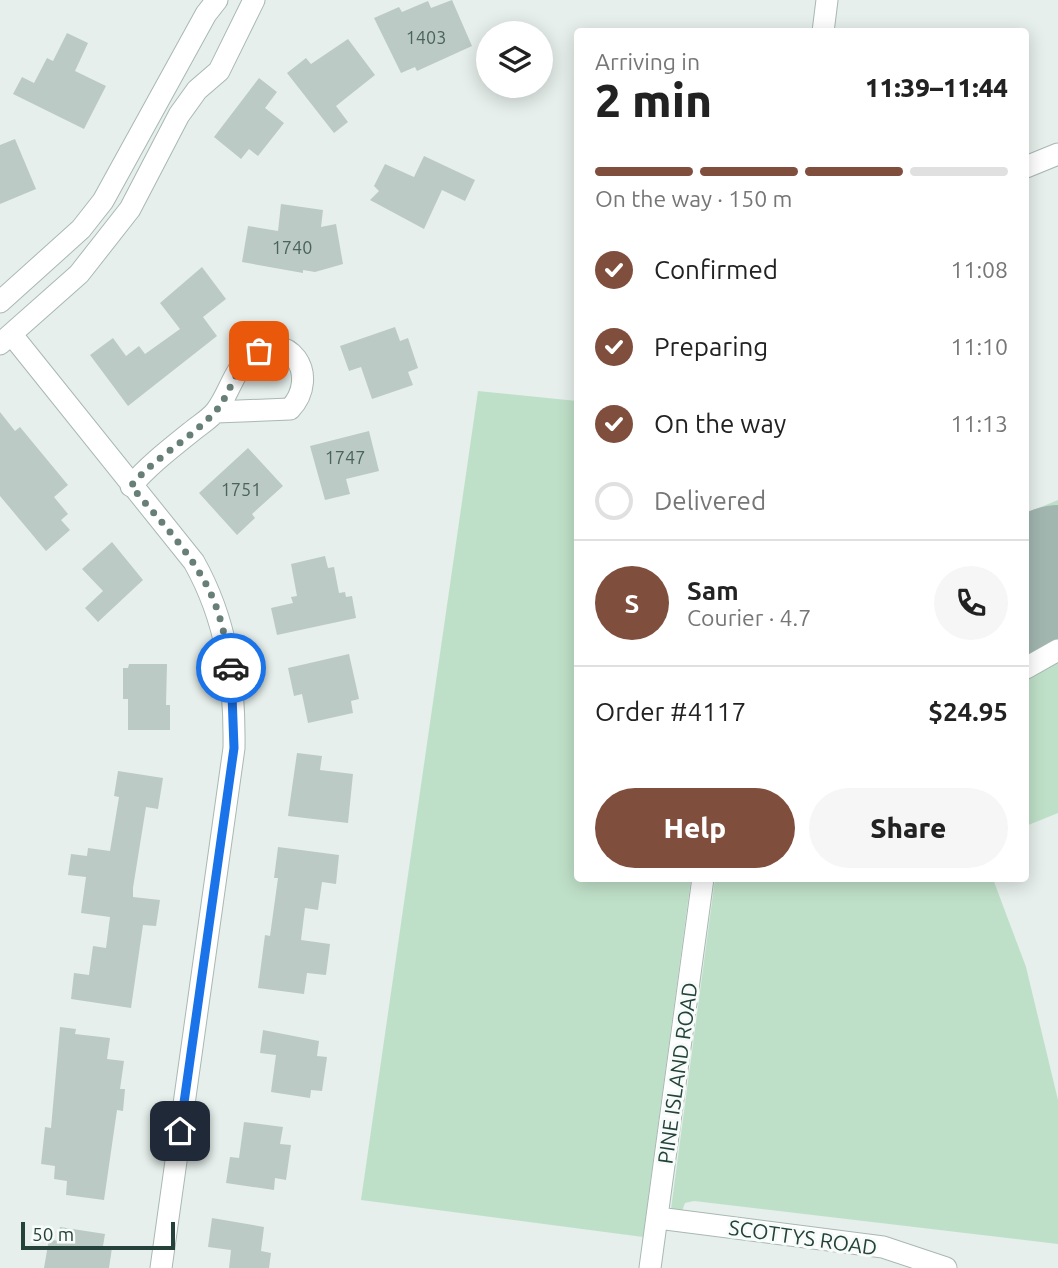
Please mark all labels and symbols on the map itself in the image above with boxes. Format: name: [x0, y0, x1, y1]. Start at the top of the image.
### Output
house number: 1403: [406, 27, 446, 47]
house number: 1740: [272, 237, 312, 257]
pin: [229, 321, 289, 381]
house number: 1747: [325, 447, 365, 467]
house number: 1751: [221, 479, 261, 499]
courier: [196, 633, 266, 703]
street label: PINE ISLAND ROAD: [652, 981, 702, 1165]
pin: [150, 1101, 210, 1161]
street label: SCOTTYS ROAD: [727, 1215, 879, 1259]
scale bar: [21, 1219, 175, 1251]

